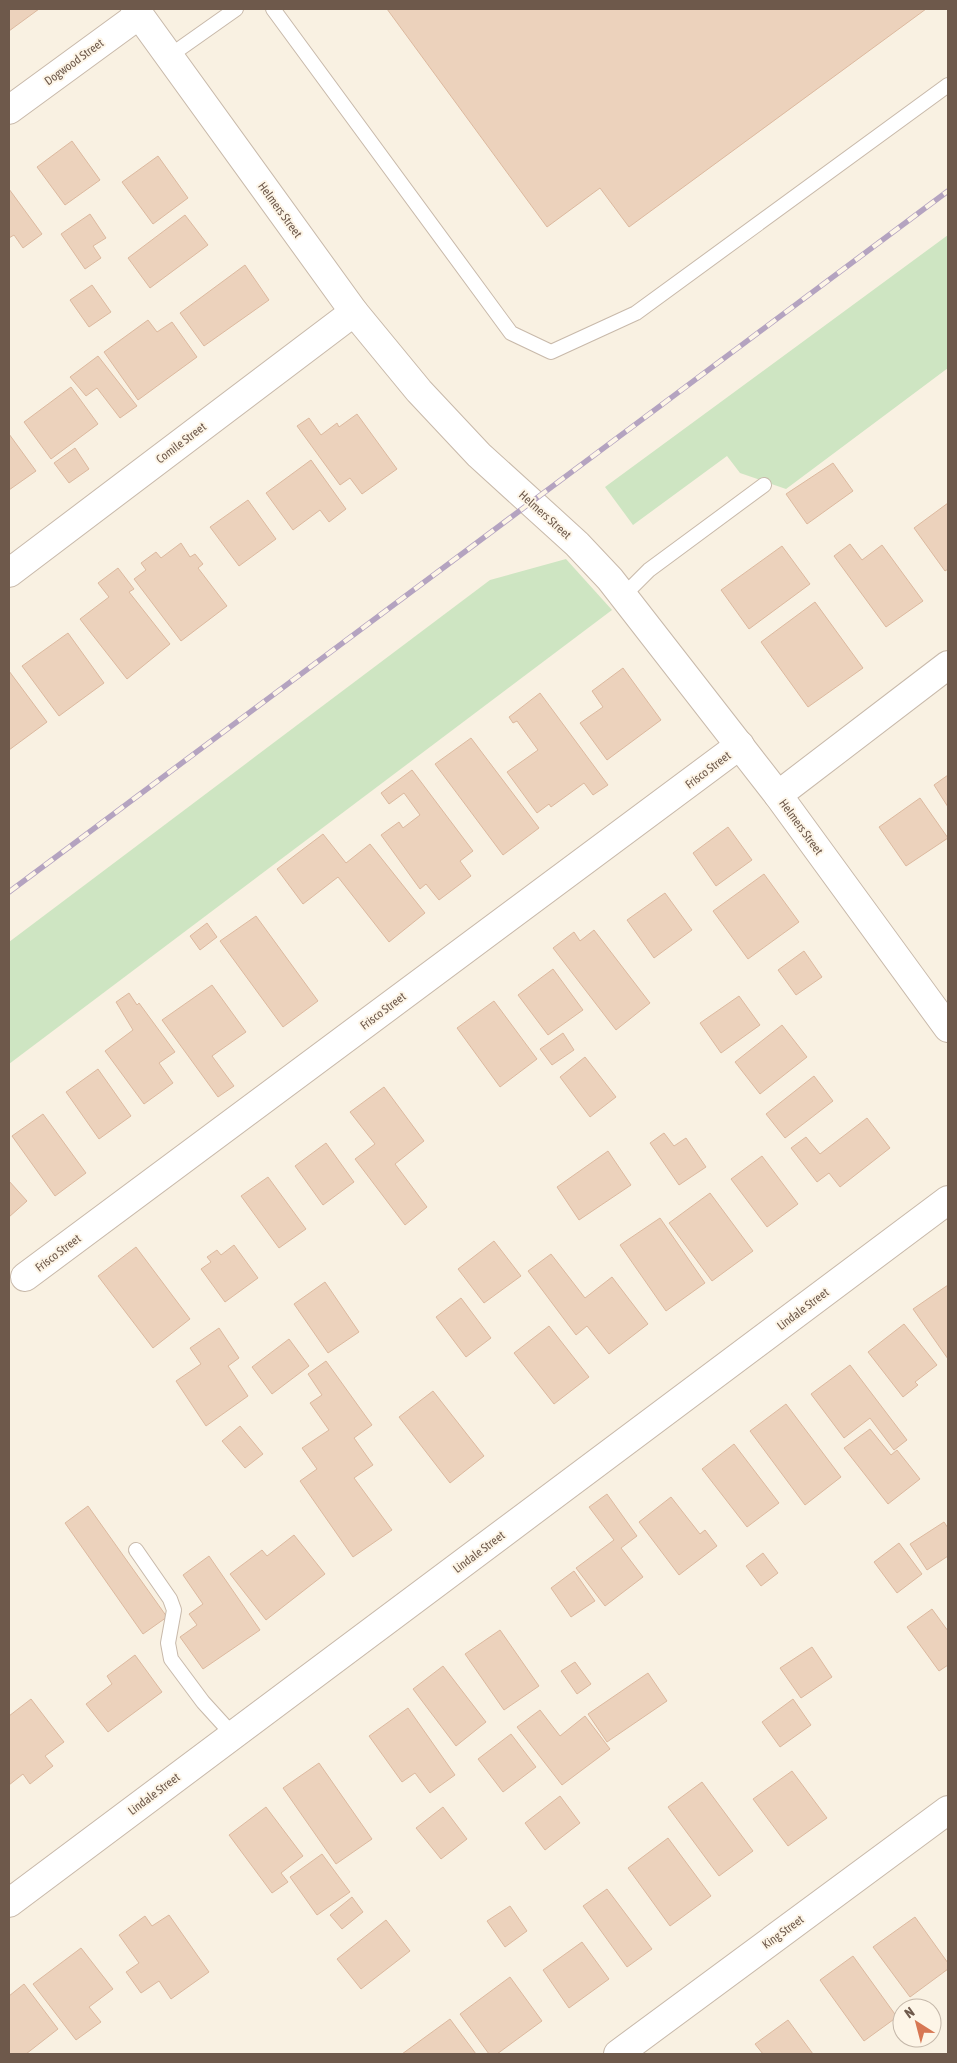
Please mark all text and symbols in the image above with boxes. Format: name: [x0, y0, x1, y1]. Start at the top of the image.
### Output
street label: Dogwood Street: [42, 36, 107, 88]
street label: Helmers Street: [255, 179, 305, 241]
street label: Comile Street: [153, 419, 209, 466]
street label: Helmers Street: [516, 488, 574, 542]
street label: Frisco Street: [683, 748, 734, 792]
street label: Helmers Street: [776, 796, 826, 858]
street label: Frisco Street: [358, 989, 409, 1033]
street label: Frisco Street: [33, 1231, 84, 1275]
street label: Lindale Street: [774, 1285, 832, 1333]
street label: Lindale Street: [450, 1528, 508, 1576]
street label: Lindale Street: [125, 1770, 183, 1818]
street label: King Street: [760, 1912, 807, 1952]
north arrow: [892, 1998, 942, 2048]
text: N: [901, 2004, 917, 2021]

